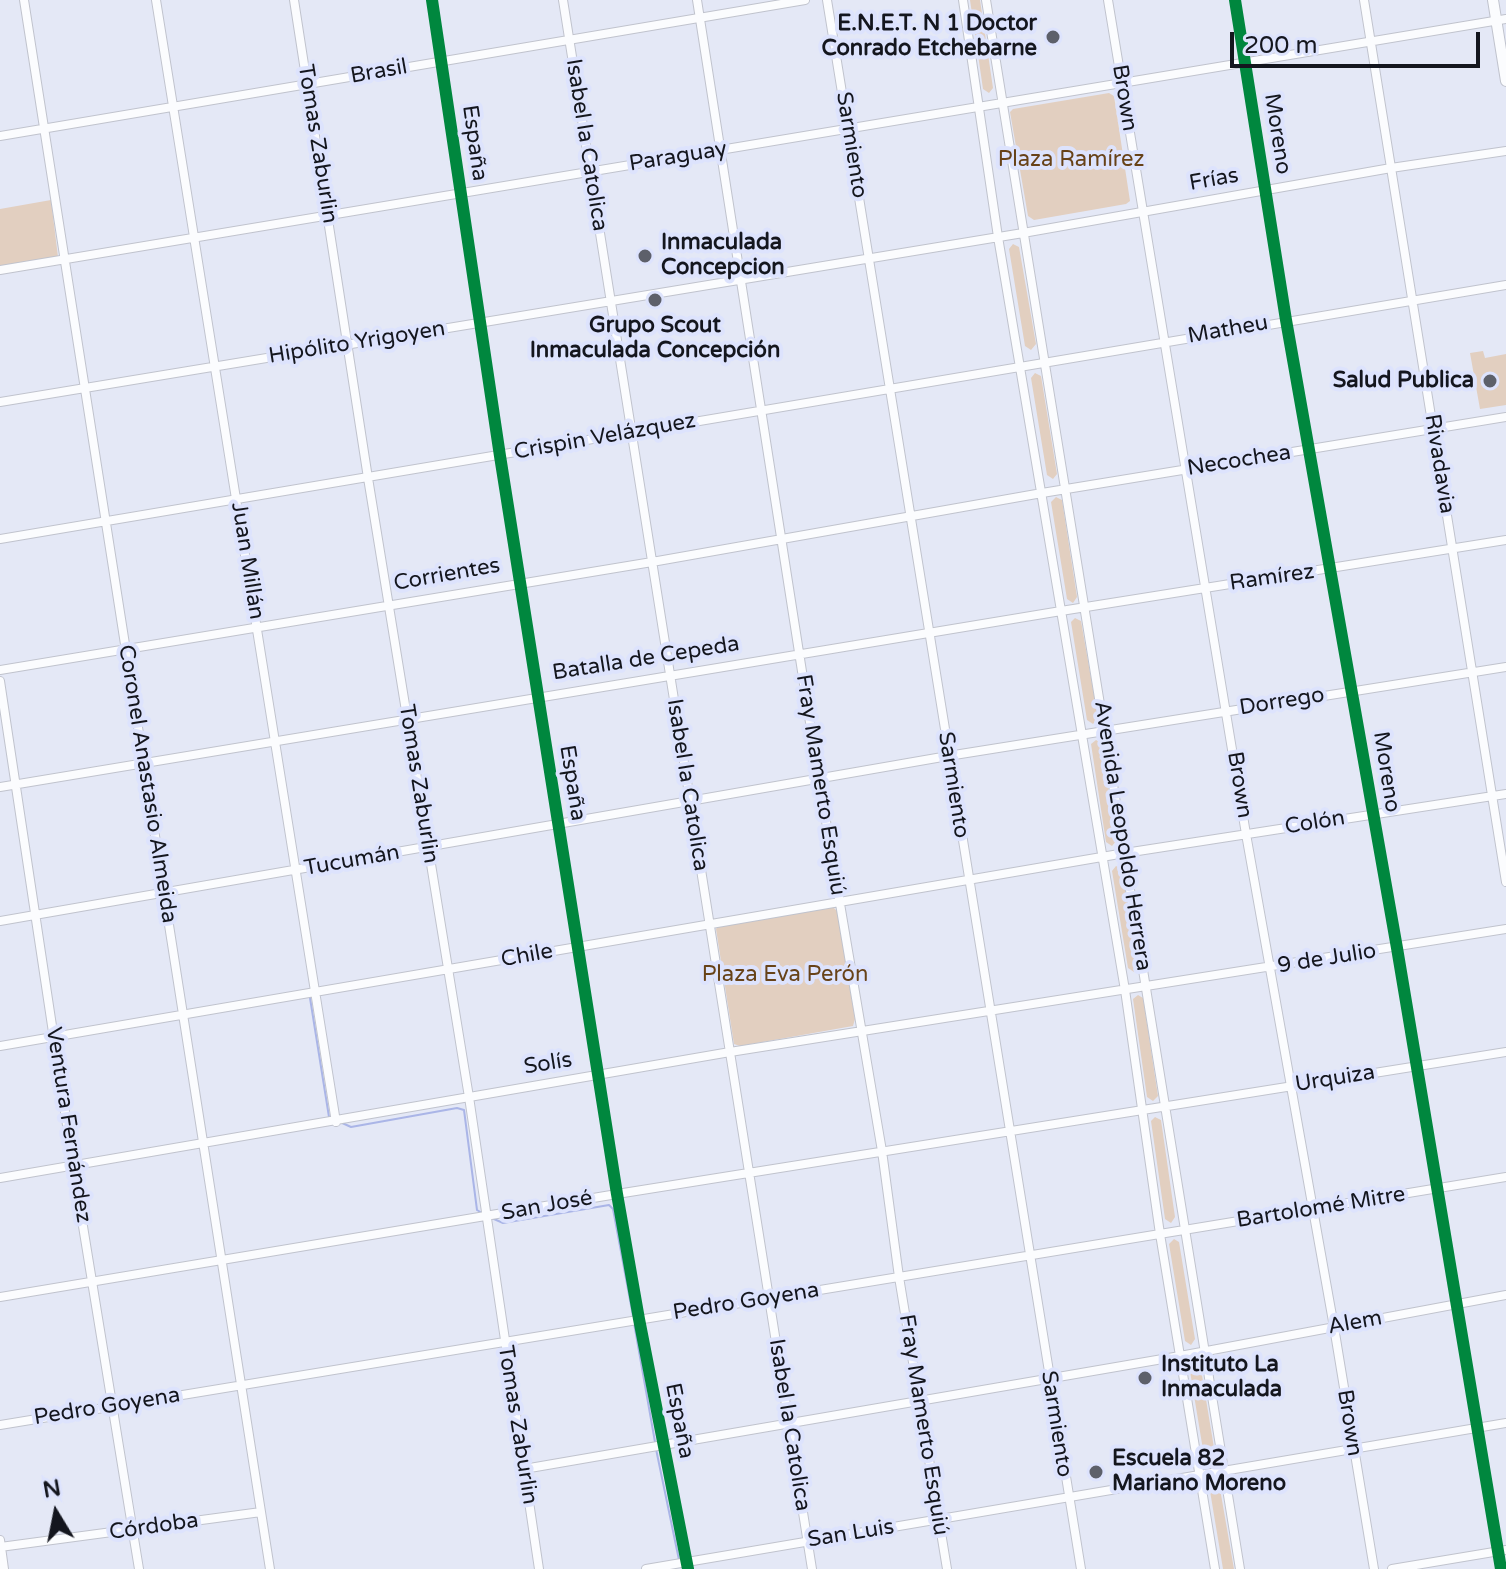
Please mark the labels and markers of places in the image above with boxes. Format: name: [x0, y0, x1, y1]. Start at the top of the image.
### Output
place label: E.N.E.T. N 1 Doctor Conrado Etchebarne: [822, 11, 1037, 62]
marker: E.N.E.T. N 1 Doctor Conrado Etchebarne: [1044, 28, 1062, 46]
place label: Inmaculada Concepcion: [661, 230, 785, 282]
marker: Inmaculada Concepcion: [636, 247, 654, 265]
marker: Grupo Scout Inmaculada Concepción: [646, 291, 664, 309]
place label: Grupo Scout Inmaculada Concepción: [530, 313, 780, 364]
place label: Salud Publica: [1333, 368, 1474, 394]
marker: Salud Publica: [1481, 372, 1499, 390]
place label: Instituto La Inmaculada: [1161, 1352, 1282, 1404]
marker: Instituto La Inmaculada: [1136, 1369, 1154, 1387]
place label: Escuela 82 Mariano Moreno: [1112, 1446, 1286, 1498]
marker: Escuela 82 Mariano Moreno: [1087, 1463, 1105, 1481]

